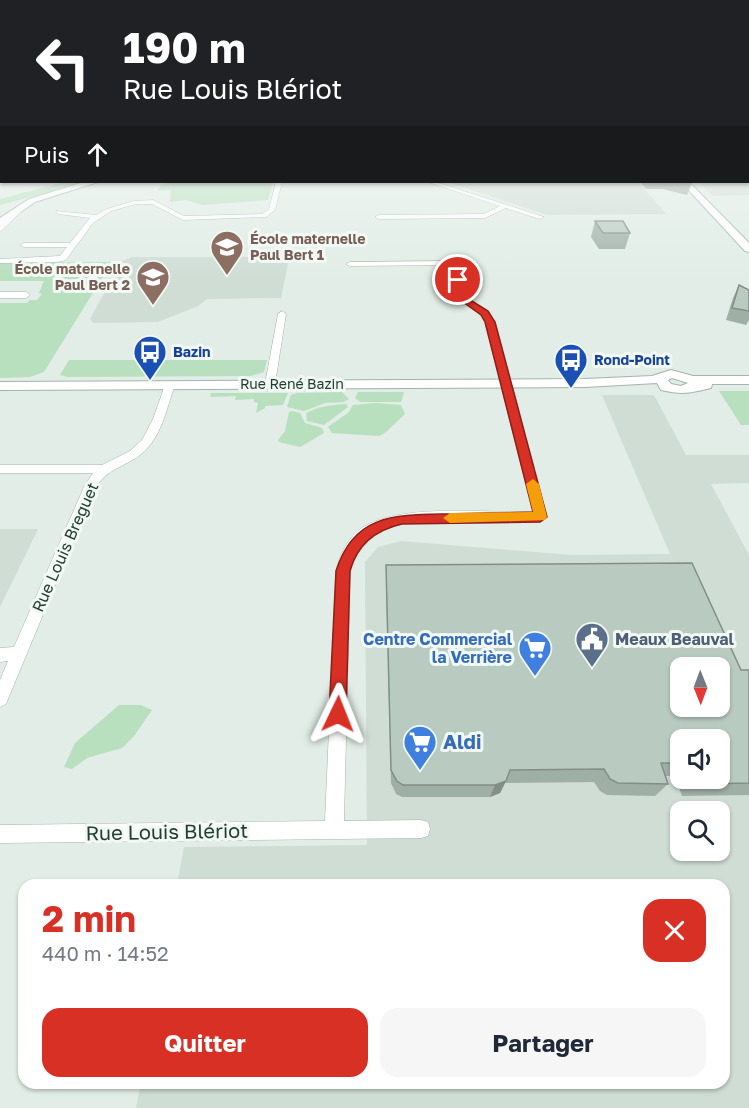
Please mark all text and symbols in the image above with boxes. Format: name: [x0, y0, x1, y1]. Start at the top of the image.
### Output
text: 190 m: [123, 22, 246, 72]
icon: left: [24, 24, 102, 102]
text: Rue Louis Blériot: [123, 73, 342, 105]
icon: ahead: [81, 138, 114, 171]
text: Puis: [24, 141, 69, 168]
school or university icon: École maternelle Paul Bert 1: [209, 229, 245, 276]
place label: École maternelle Paul Bert 1: [250, 230, 366, 263]
pin: [432, 254, 483, 305]
school or university icon: École maternelle Paul Bert 2: [135, 259, 171, 306]
place label: École maternelle Paul Bert 2: [15, 260, 130, 293]
icon: arrive: [441, 263, 474, 296]
bus stop icon: Bazin: [132, 334, 168, 381]
bus stop icon: Rond-Point: [553, 342, 589, 389]
place label: Bazin: [173, 343, 210, 360]
place label: Rond-Point: [594, 351, 670, 368]
street label: Rue René Bazin: [240, 375, 344, 392]
street label: Rue Louis Breguet: [27, 479, 103, 615]
public building icon: Meaux Beauval: [574, 621, 610, 668]
place label: Centre Commercial la Verrière: [363, 629, 513, 667]
place label: Meaux Beauval: [615, 629, 735, 649]
supermarket icon: Centre Commercial la Verrière: [517, 630, 553, 677]
north arrow: [670, 657, 730, 717]
map controls: [670, 657, 730, 861]
position arrow: [306, 682, 370, 746]
supermarket icon: Aldi: [402, 724, 438, 771]
place label: Aldi: [443, 729, 481, 753]
button: sound: [670, 729, 730, 789]
button: search: [670, 801, 730, 861]
street label: Rue Louis Blériot: [86, 818, 248, 844]
text: 2 min: [42, 897, 136, 940]
button: close: [643, 899, 706, 962]
text: 440 m · 14:52: [42, 941, 169, 965]
button: Quitter: [42, 1008, 368, 1077]
button: Partager: [380, 1008, 706, 1077]

